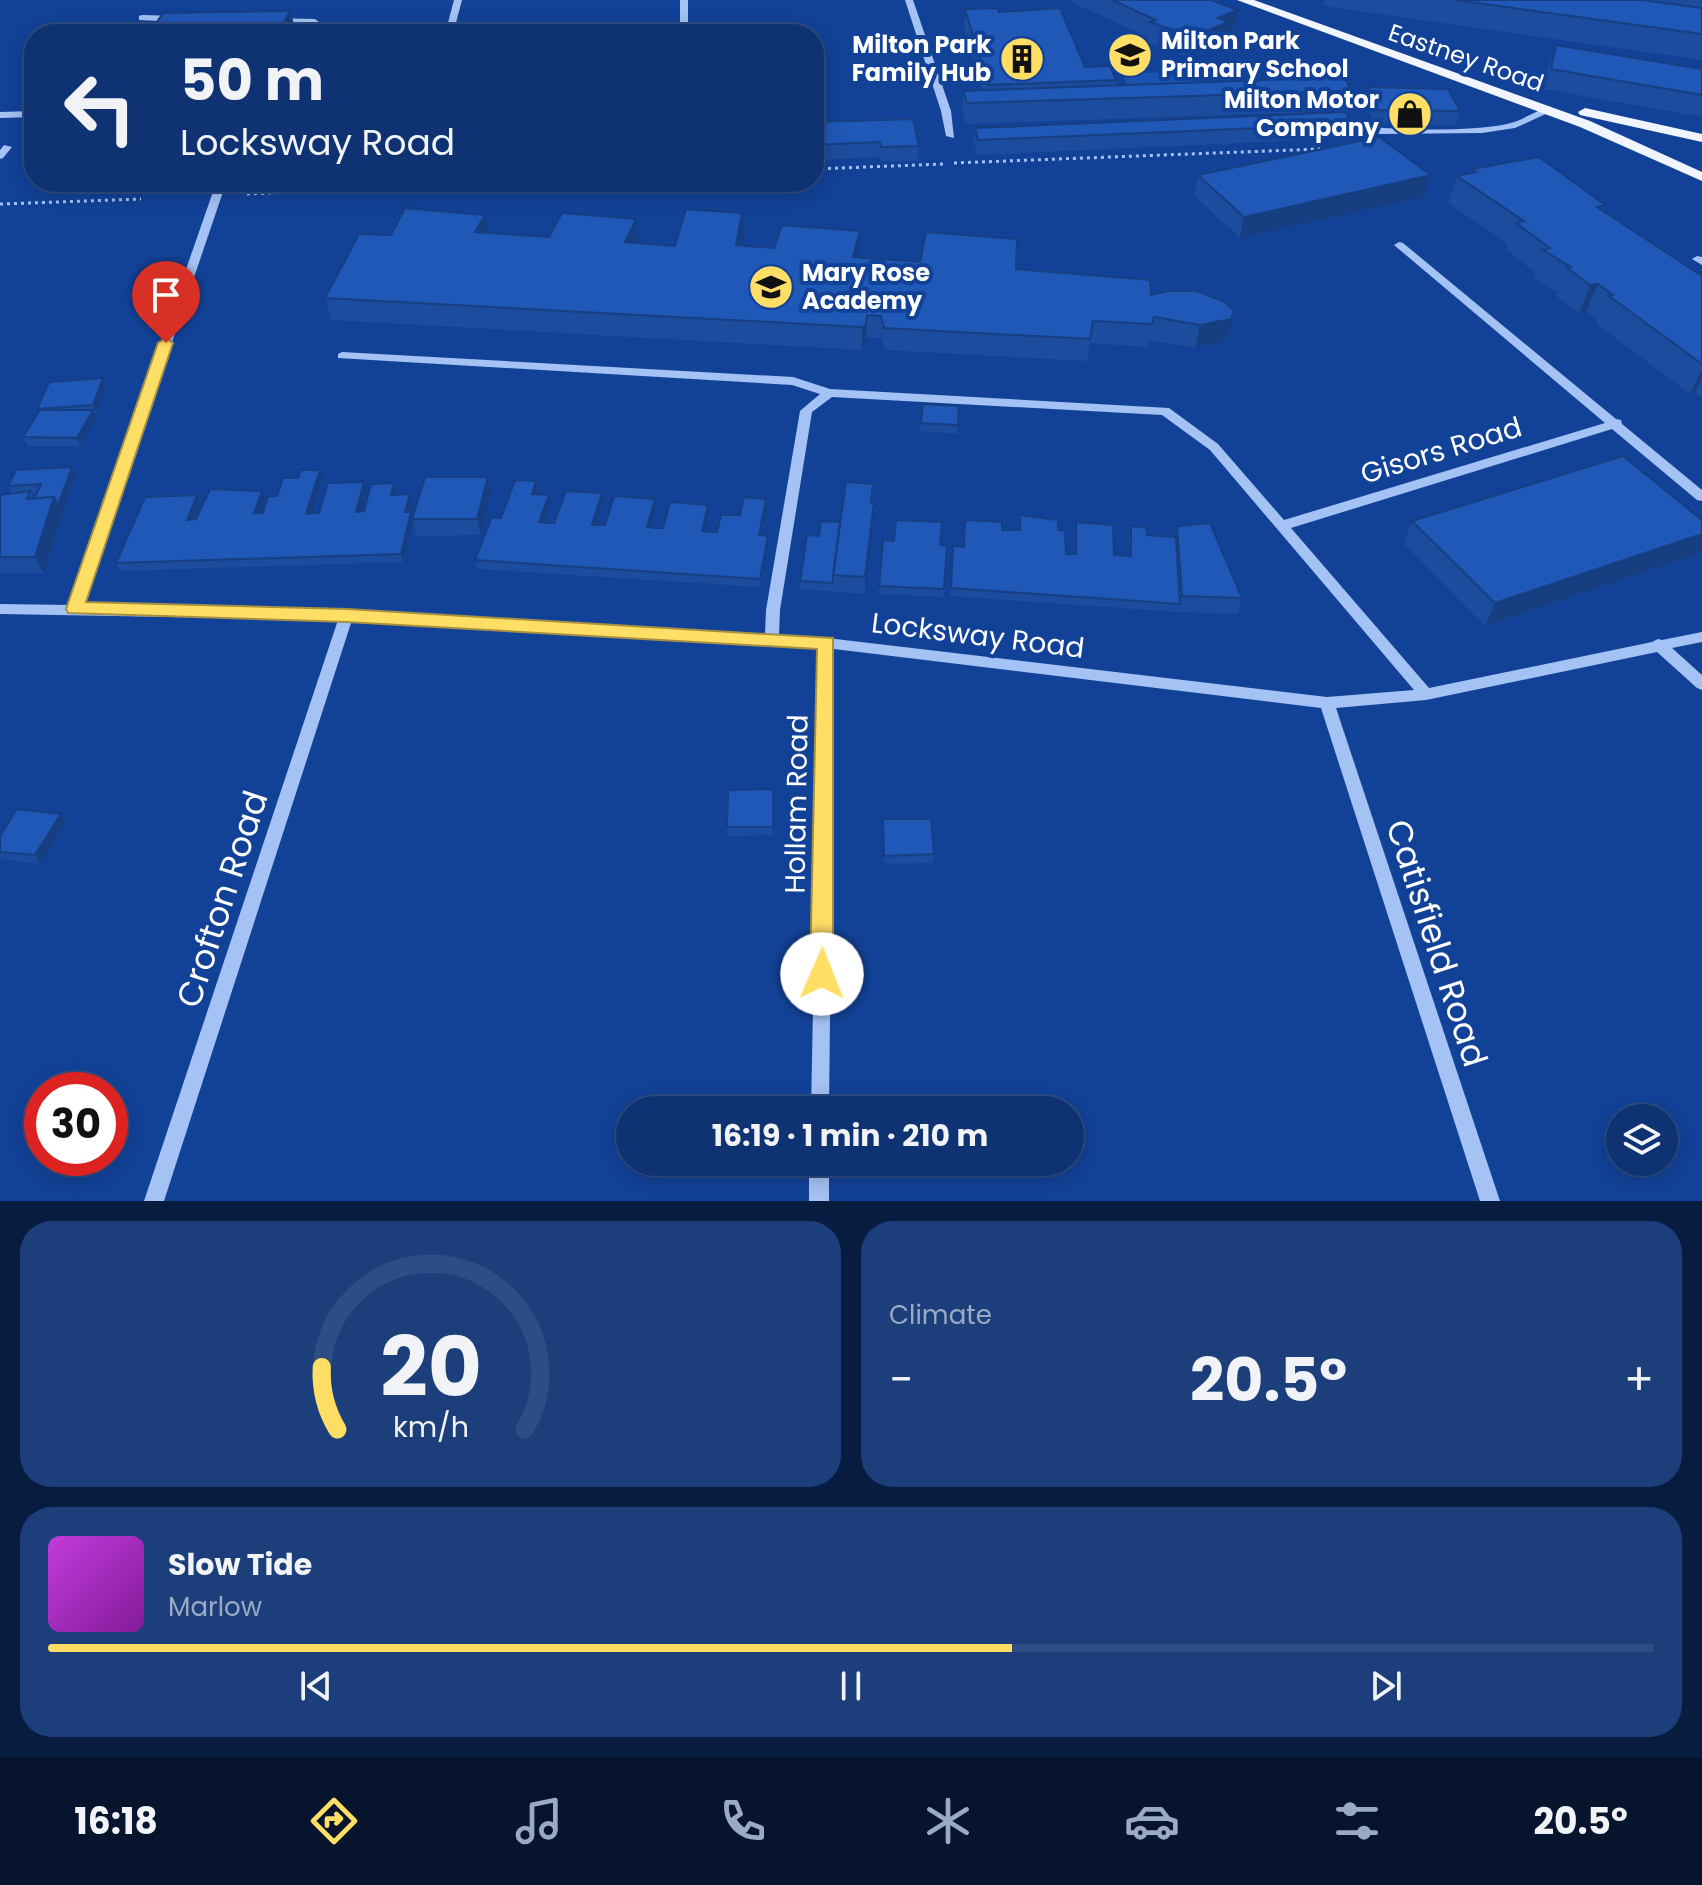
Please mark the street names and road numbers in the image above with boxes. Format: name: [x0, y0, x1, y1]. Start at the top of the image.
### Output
street label: Eastney Road: [1384, 15, 1548, 100]
street label: Gisors Road: [1356, 407, 1526, 493]
street label: Locksway Road: [869, 603, 1087, 668]
street label: Hollam Road: [775, 714, 818, 894]
street label: Crofton Road: [164, 784, 280, 1014]
street label: Catisfield Road: [1374, 813, 1500, 1073]

